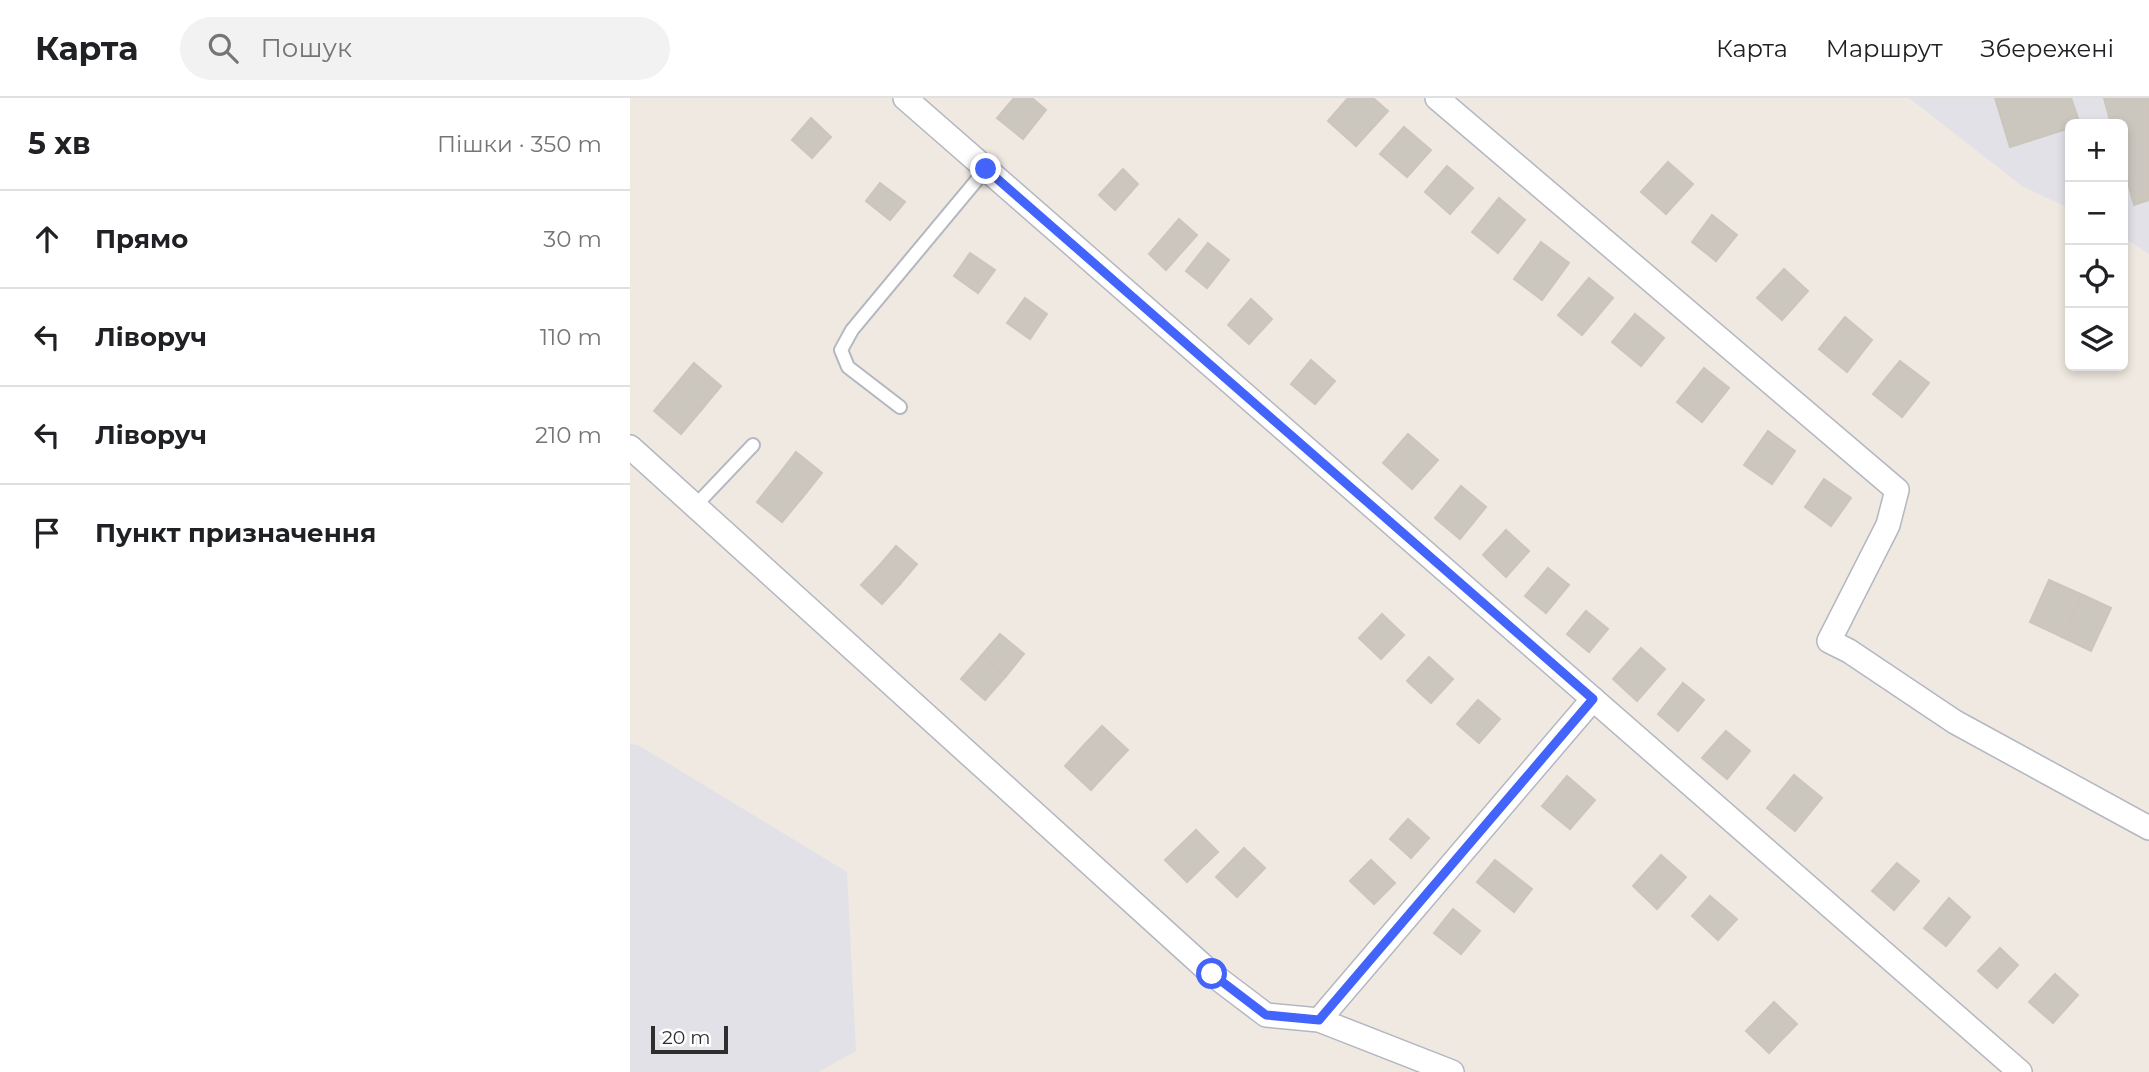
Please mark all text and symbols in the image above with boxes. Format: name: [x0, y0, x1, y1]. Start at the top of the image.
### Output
search box: [180, 17, 670, 80]
text: Карта: [35, 28, 138, 68]
icon: search: [204, 29, 242, 67]
text: Пошук: [260, 32, 352, 64]
text: Карта: [1716, 34, 1788, 63]
text: Маршрут: [1826, 34, 1943, 63]
text: Збережені: [1981, 34, 2114, 63]
map controls: [2065, 119, 2128, 371]
button: +: [2065, 119, 2128, 182]
text: 5 хв: [28, 125, 91, 162]
text: Пішки · 350 m: [437, 130, 602, 158]
route end: [970, 153, 1001, 184]
button: −: [2065, 182, 2128, 245]
icon: ahead: [28, 220, 66, 258]
text: Прямо: [95, 223, 188, 255]
text: 30 m: [543, 225, 602, 253]
button: locate: [2065, 245, 2128, 308]
button: layers: [2065, 308, 2128, 371]
icon: left: [28, 318, 66, 356]
text: Ліворуч: [95, 321, 207, 353]
text: 110 m: [540, 323, 602, 351]
icon: left: [28, 416, 66, 454]
text: Ліворуч: [95, 419, 207, 451]
text: 210 m: [535, 421, 602, 449]
icon: arrive: [28, 514, 66, 552]
text: Пункт призначення: [95, 517, 376, 549]
route start: [1196, 958, 1227, 989]
scale bar: [651, 1023, 728, 1055]
text: 20 m: [662, 1026, 710, 1049]

